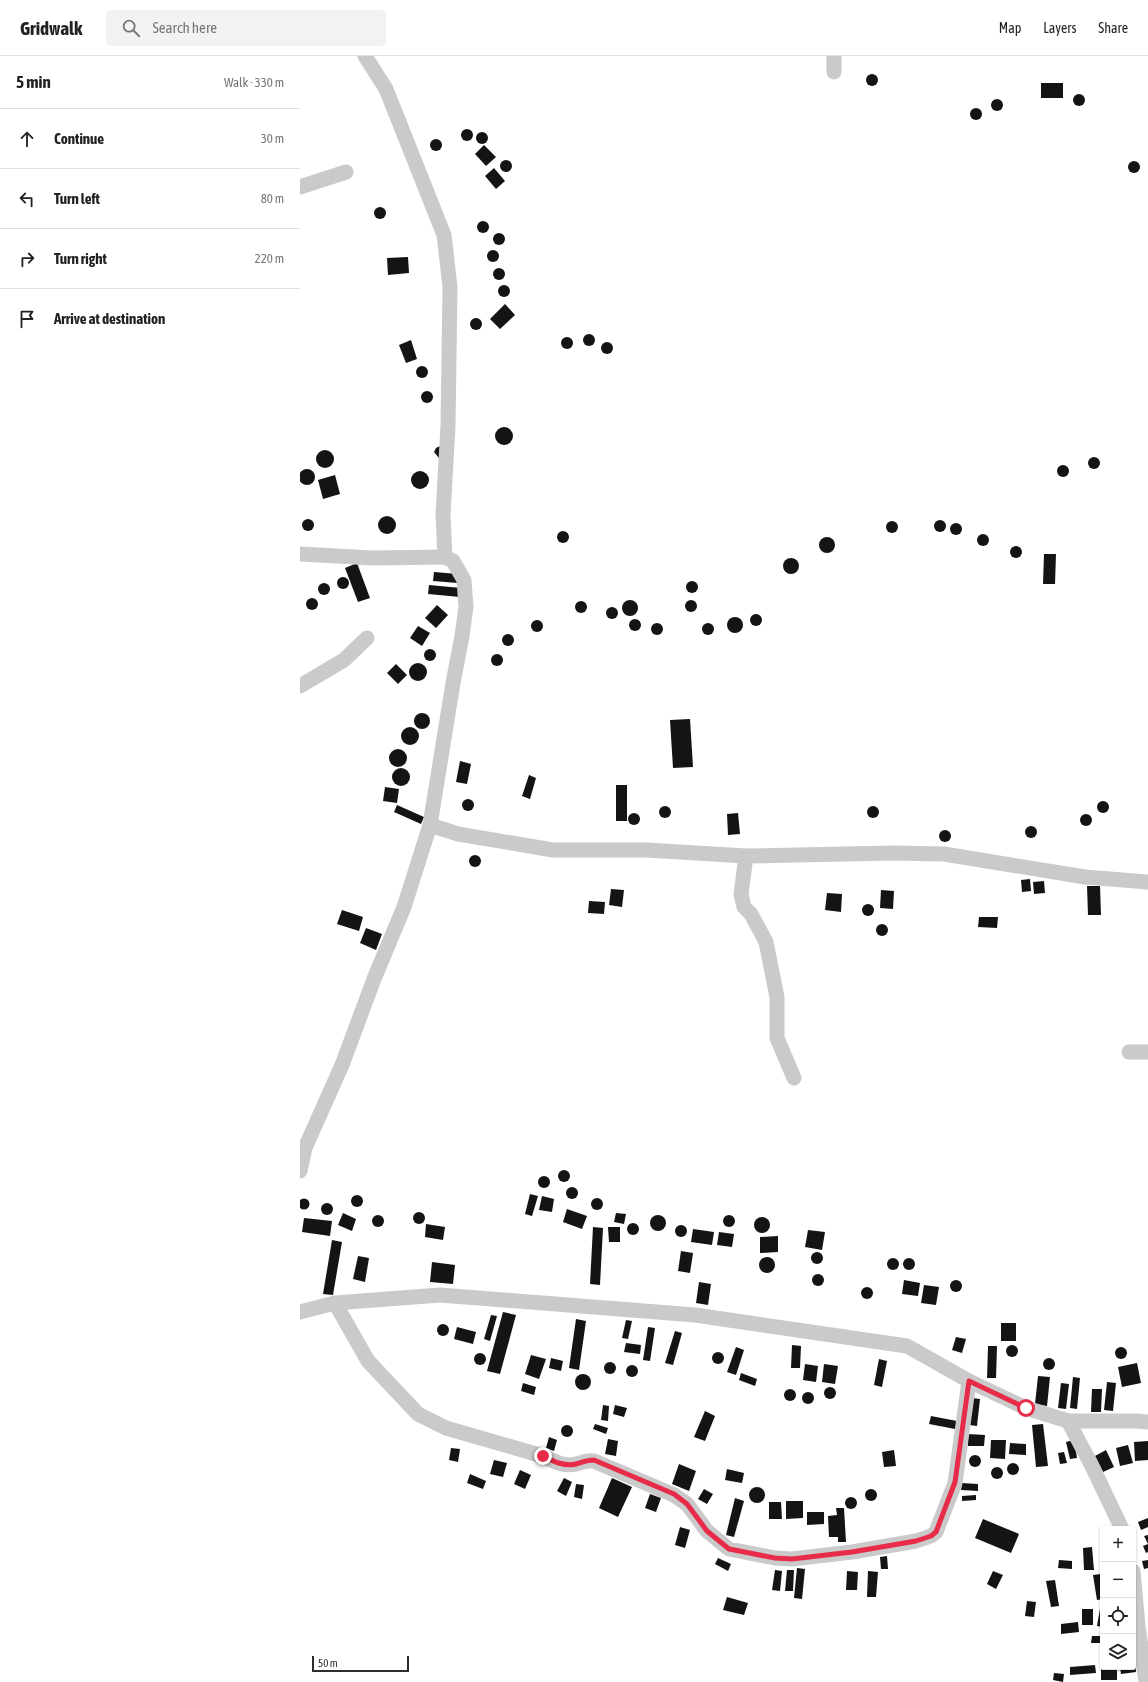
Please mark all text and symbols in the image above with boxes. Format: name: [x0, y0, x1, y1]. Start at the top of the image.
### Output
search box: [106, 10, 386, 46]
text: Gridwalk: [20, 17, 82, 39]
icon: search: [120, 17, 142, 39]
text: Search here: [152, 19, 217, 36]
text: Map: [999, 20, 1021, 36]
text: Layers: [1043, 20, 1076, 36]
text: Share: [1098, 20, 1128, 36]
text: 5 min: [16, 72, 51, 92]
text: Walk · 330 m: [224, 75, 284, 90]
icon: ahead: [16, 128, 38, 150]
text: Continue: [54, 130, 104, 147]
text: 30 m: [261, 131, 284, 146]
icon: left: [16, 188, 38, 210]
text: Turn left: [54, 190, 100, 207]
text: 80 m: [261, 191, 284, 206]
icon: right: [16, 248, 38, 270]
text: Turn right: [54, 250, 107, 267]
text: 220 m: [255, 251, 284, 266]
icon: arrive: [16, 308, 38, 330]
text: Arrive at destination: [54, 310, 165, 327]
route start: [1017, 1399, 1035, 1417]
route end: [534, 1447, 552, 1465]
map controls: [1100, 1526, 1136, 1670]
button: +: [1100, 1526, 1136, 1562]
button: −: [1100, 1562, 1136, 1598]
button: locate: [1100, 1598, 1136, 1634]
button: layers: [1100, 1634, 1136, 1670]
scale bar: [312, 1654, 409, 1673]
text: 50 m: [318, 1657, 338, 1669]

